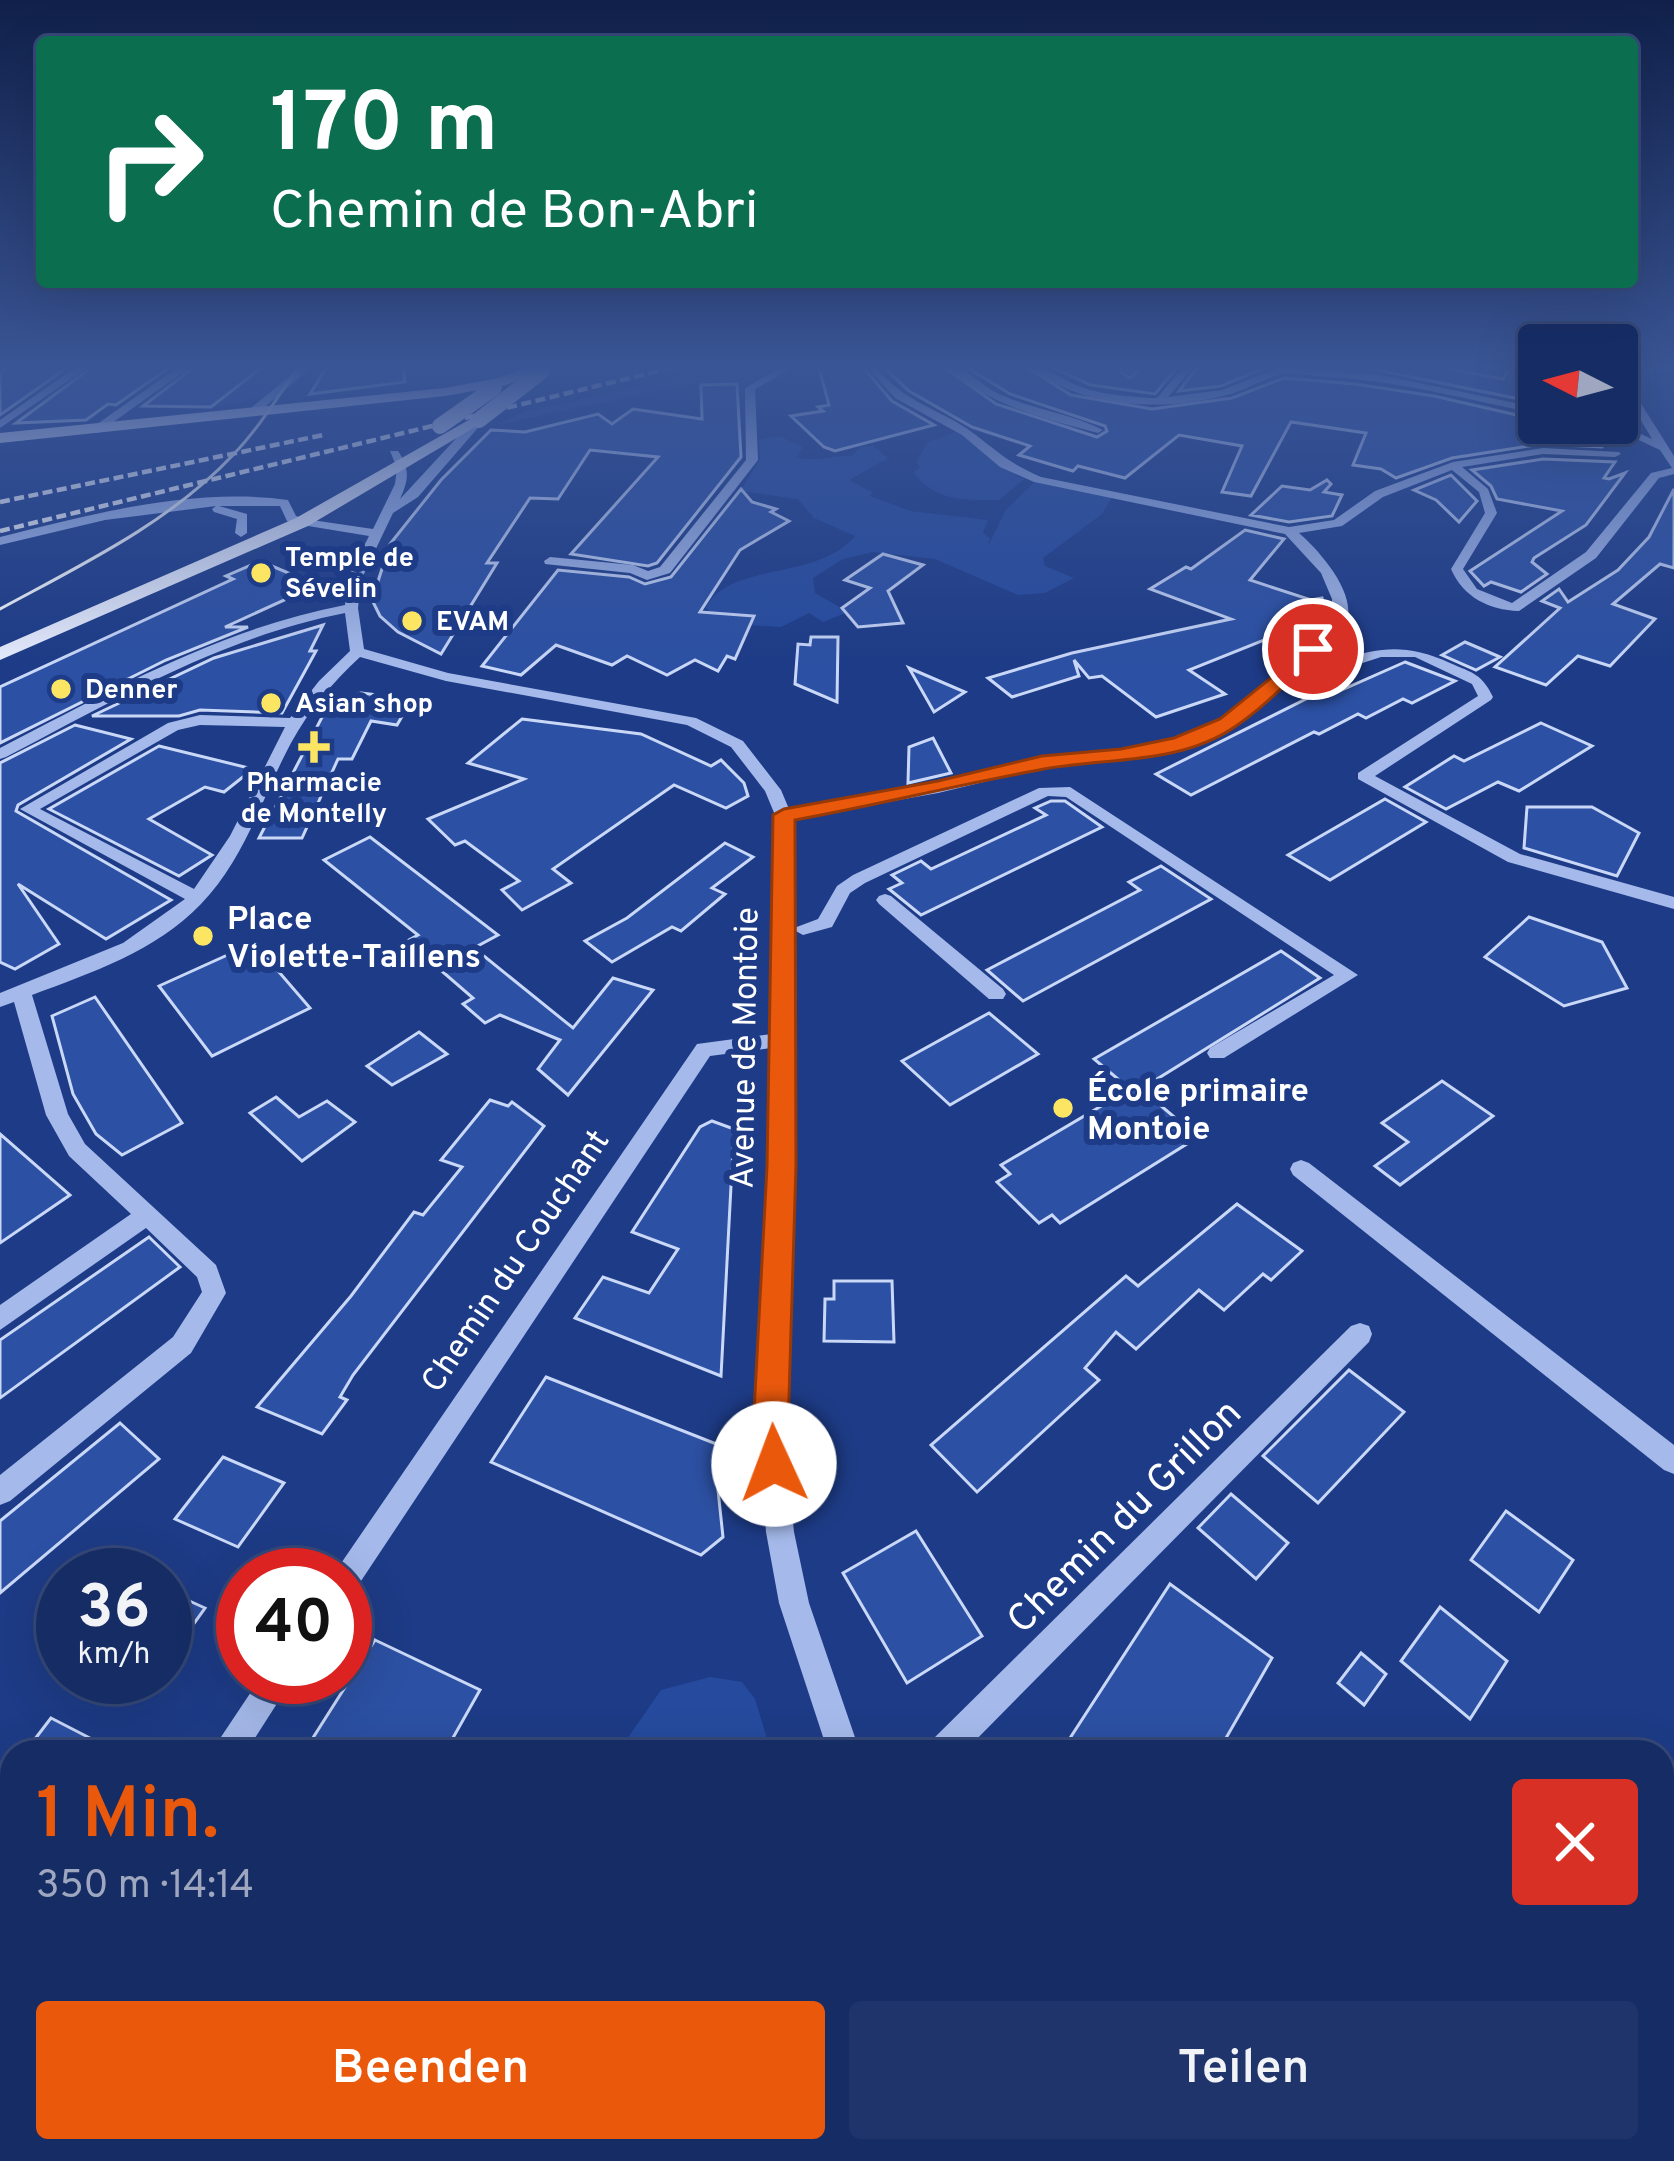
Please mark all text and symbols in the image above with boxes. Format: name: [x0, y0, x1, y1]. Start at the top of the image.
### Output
text: 170 m: [270, 75, 498, 181]
icon: right: [72, 84, 228, 240]
text: Chemin de Bon-Abri: [270, 179, 758, 248]
north arrow: [1518, 324, 1638, 444]
map controls: [1518, 324, 1638, 444]
place label: Temple de Sévelin: [285, 542, 414, 607]
marker: Temple de Sévelin: [248, 560, 274, 586]
pin: [1262, 598, 1364, 700]
place label: EVAM: [436, 606, 509, 640]
marker: EVAM: [399, 608, 425, 634]
icon: arrive: [1280, 616, 1346, 682]
place label: Denner: [85, 674, 178, 708]
marker: Denner: [48, 676, 74, 702]
place label: Asian shop: [295, 688, 433, 722]
marker: Asian shop: [258, 690, 284, 716]
marker: Pharmacie de Montelly: [301, 734, 327, 760]
place label: Pharmacie de Montelly: [241, 767, 387, 832]
place label: Place Violette-Taillens: [227, 900, 481, 980]
street label: Avenue de Montoie: [724, 907, 770, 1189]
marker: Place Violette-Taillens: [190, 923, 216, 949]
place label: École primaire Montoie: [1087, 1071, 1309, 1152]
marker: École primaire Montoie: [1050, 1095, 1076, 1121]
street label: Chemin du Couchant: [414, 1123, 621, 1402]
street label: Chemin du Grillon: [999, 1391, 1254, 1646]
position arrow: [711, 1401, 837, 1527]
speed limit sign: 40: [216, 1548, 372, 1704]
text: 36: [78, 1573, 150, 1649]
text: km/h: [78, 1637, 150, 1674]
text: 1 Min.: [36, 1772, 219, 1864]
button: close: [1512, 1779, 1638, 1905]
text: 350 m · 14:14: [36, 1863, 254, 1912]
button: Beenden: [36, 2001, 825, 2139]
button: Teilen: [849, 2001, 1638, 2139]

